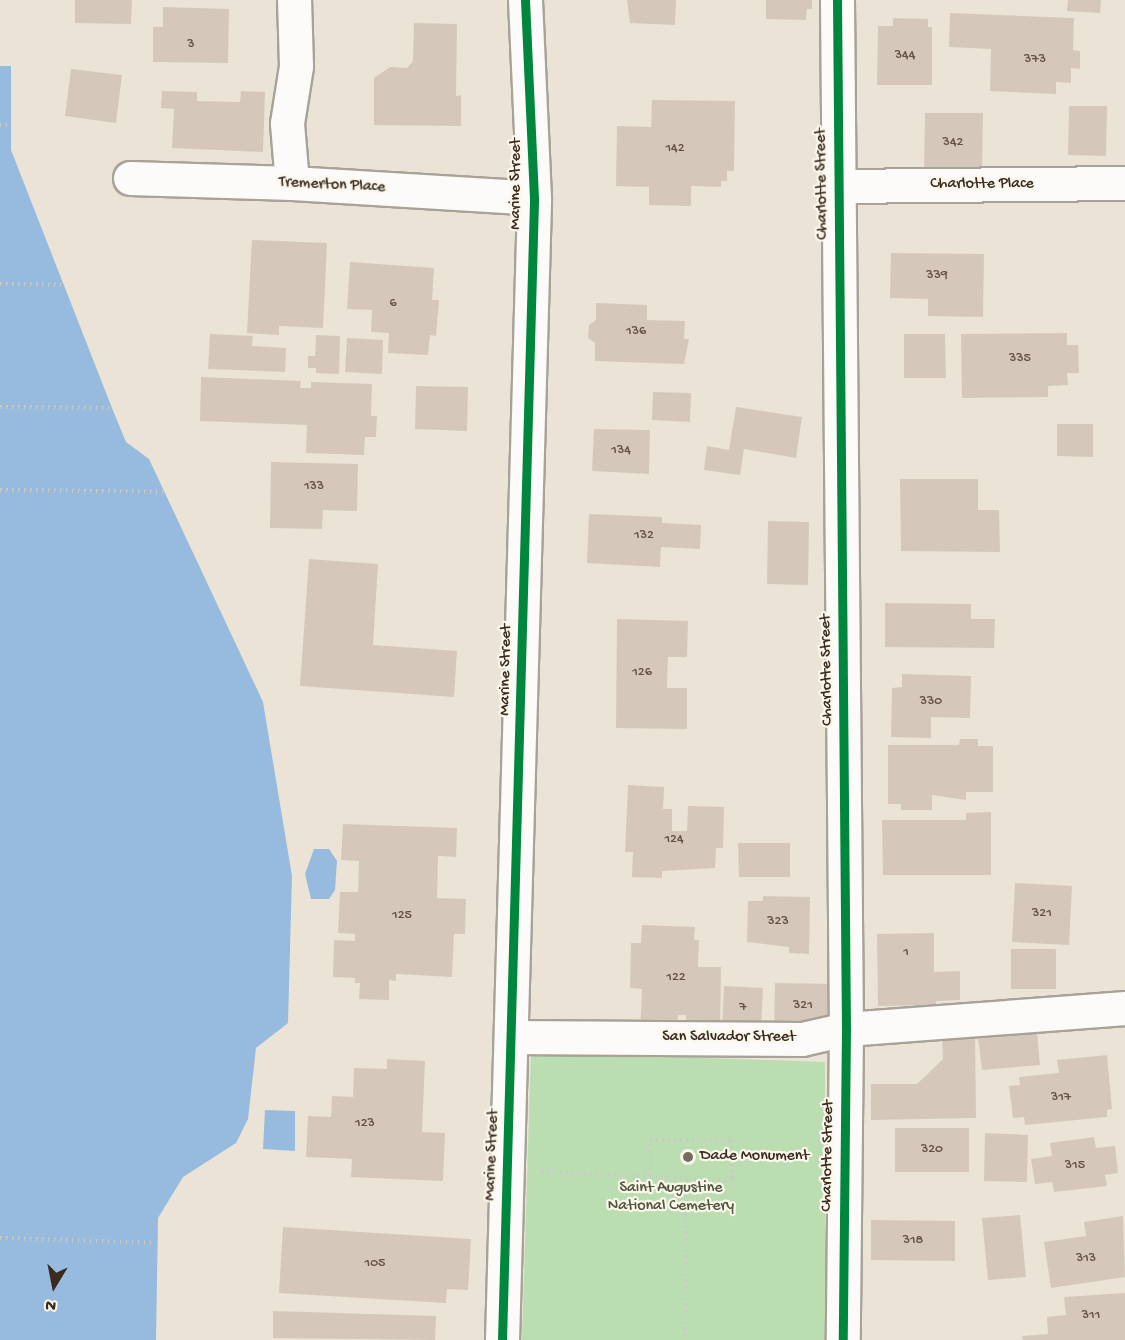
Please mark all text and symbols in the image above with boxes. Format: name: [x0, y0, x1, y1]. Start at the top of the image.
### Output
house number: 3: [187, 37, 195, 53]
house number: 344: [895, 48, 915, 64]
house number: 373: [1024, 52, 1046, 68]
street label: Charlotte Street: [812, 128, 834, 240]
house number: 342: [943, 135, 963, 151]
street label: Marine Street: [507, 138, 527, 230]
house number: 142: [665, 141, 685, 157]
street label: Tremerton Place: [278, 174, 386, 198]
street label: Charlotte Place: [930, 175, 1034, 195]
house number: 339: [926, 268, 948, 284]
house number: 6: [389, 296, 397, 312]
house number: 136: [626, 324, 646, 340]
house number: 335: [1009, 351, 1031, 367]
house number: 134: [611, 443, 631, 459]
house number: 133: [304, 479, 324, 495]
house number: 132: [634, 528, 654, 544]
street label: Charlotte Street: [817, 614, 839, 726]
street label: Marine Street: [497, 624, 517, 716]
house number: 126: [632, 665, 652, 681]
house number: 330: [920, 694, 942, 710]
house number: 124: [664, 832, 684, 848]
house number: 321: [1032, 906, 1052, 922]
house number: 125: [392, 908, 412, 924]
house number: 323: [767, 914, 789, 930]
house number: 1: [903, 945, 909, 961]
house number: 122: [666, 970, 686, 986]
house number: 321: [793, 998, 813, 1014]
house number: 7: [739, 1000, 747, 1016]
street label: San Salvador Street: [662, 1028, 796, 1048]
house number: 317: [1051, 1090, 1071, 1106]
street label: Charlotte Street: [818, 1100, 840, 1212]
street label: Marine Street: [482, 1109, 504, 1201]
house number: 123: [355, 1116, 375, 1132]
house number: 320: [921, 1142, 943, 1158]
place label: Dade Monument: [700, 1147, 809, 1167]
marker: Dade Monument: [681, 1150, 695, 1164]
house number: 315: [1065, 1158, 1085, 1174]
park label: Saint Augustine National Cemetery: [608, 1179, 734, 1217]
house number: 318: [903, 1233, 923, 1249]
house number: 313: [1076, 1251, 1096, 1267]
north arrow: [24, 1256, 84, 1316]
house number: 105: [365, 1256, 385, 1272]
text: N: [44, 1294, 58, 1314]
house number: 311: [1082, 1308, 1100, 1324]

